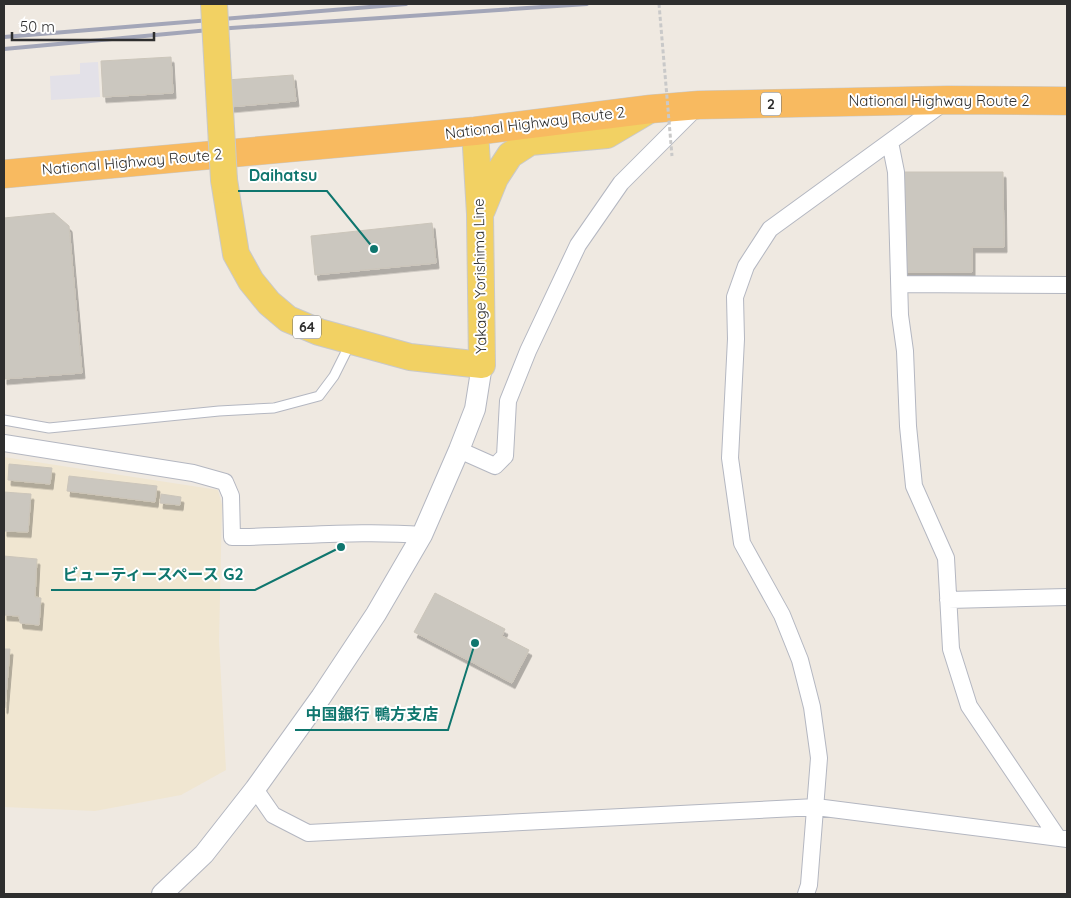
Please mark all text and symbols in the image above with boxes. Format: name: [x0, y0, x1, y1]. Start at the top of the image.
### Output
scale bar: [12, 10, 155, 42]
text: 50 m: [20, 17, 55, 36]
street label: National Highway Route 2: [848, 91, 1030, 110]
road number: 2: [761, 92, 781, 116]
street label: National Highway Route 2: [444, 102, 626, 143]
street label: National Highway Route 2: [41, 144, 223, 179]
callout: Daihatsu: [238, 160, 327, 191]
text: Daihatsu: [249, 165, 317, 185]
street label: Yakage Yorishima Line: [469, 198, 490, 354]
road number: 64: [293, 316, 321, 338]
callout: ビューティースペース G2: [51, 559, 255, 590]
text: ビューティースペース G2: [62, 564, 244, 584]
callout: 中国銀行 鴨方支店: [295, 699, 448, 730]
text: 中国銀行 鴨方支店: [306, 704, 438, 724]

